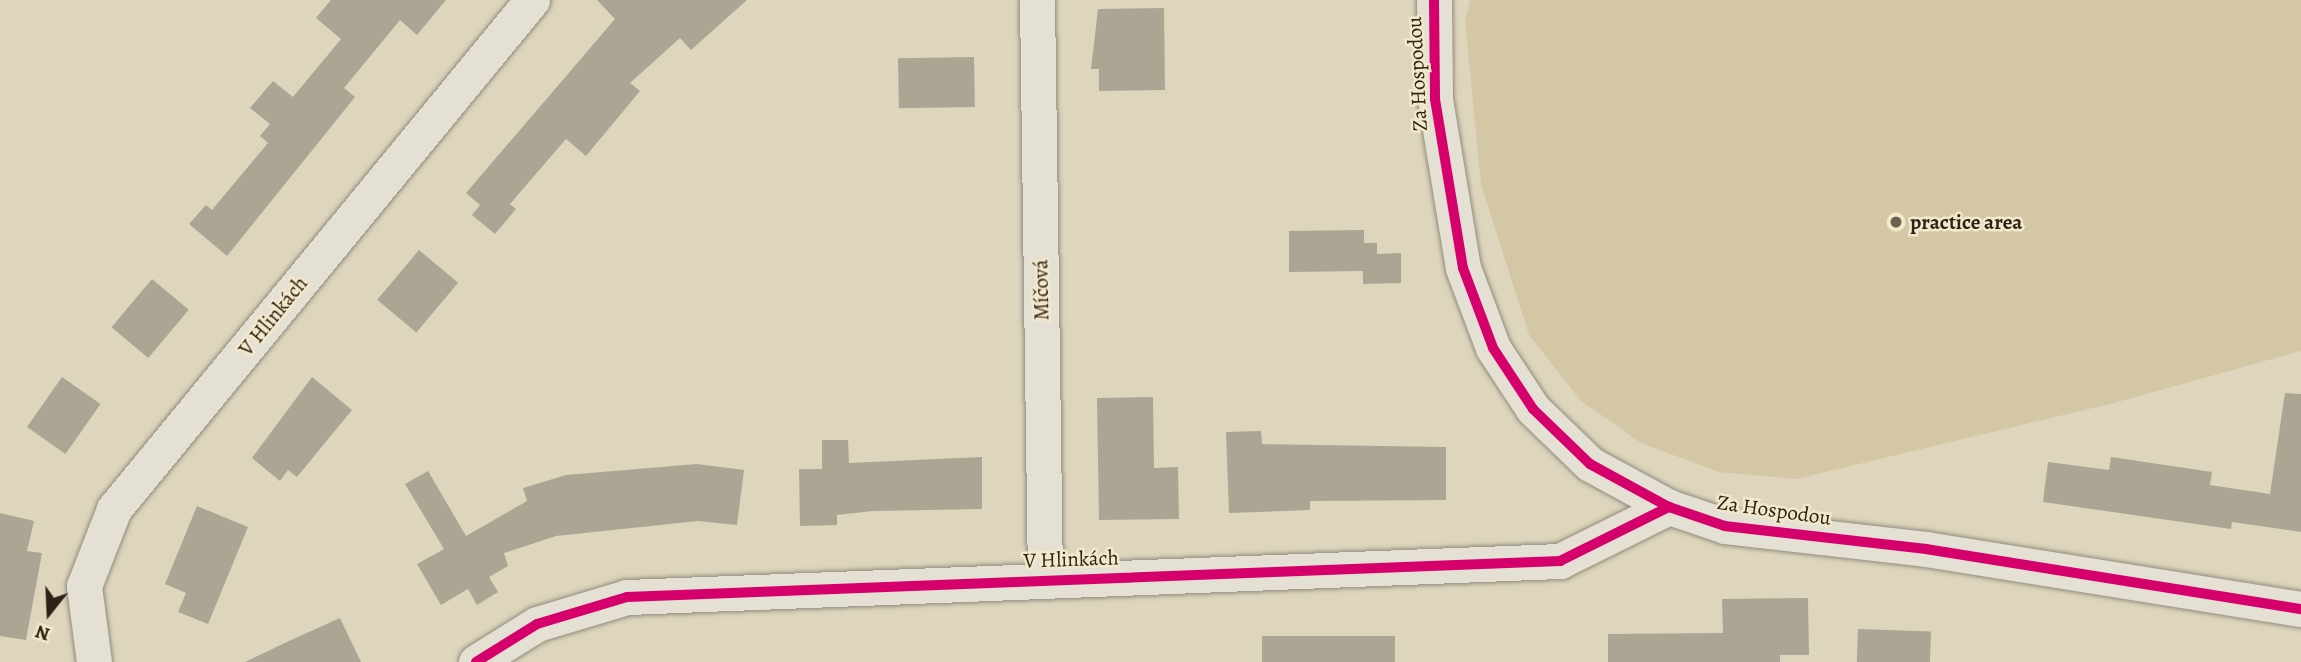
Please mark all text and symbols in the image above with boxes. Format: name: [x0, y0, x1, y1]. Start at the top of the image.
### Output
street label: Za Hospodou: [1401, 16, 1433, 132]
place label: practice area: [1910, 209, 2022, 235]
marker: practice area: [1888, 214, 1904, 230]
street label: Míčová: [1028, 259, 1054, 321]
street label: V Hlinkách: [233, 271, 313, 361]
street label: Za Hospodou: [1715, 490, 1833, 530]
street label: V Hlinkách: [1023, 545, 1119, 573]
north arrow: [14, 578, 84, 648]
text: N: [32, 618, 53, 647]

